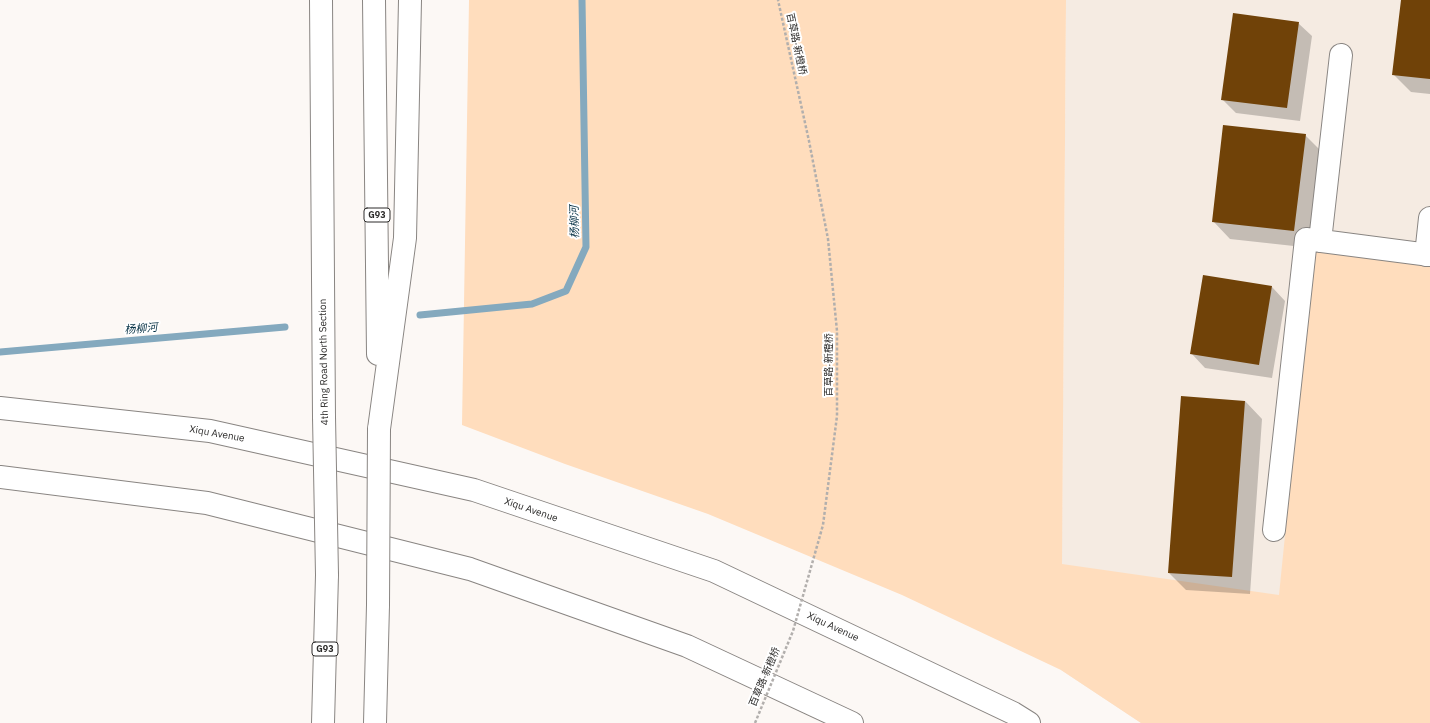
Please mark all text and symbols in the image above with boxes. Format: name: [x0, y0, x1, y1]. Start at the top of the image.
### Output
street label: 百草路·新橙桥: [784, 12, 808, 76]
water label: 杨柳河: [568, 205, 582, 239]
road number: G93: [364, 208, 390, 222]
street label: 4th Ring Road North Section: [317, 299, 331, 425]
water label: 杨柳河: [124, 321, 158, 337]
street label: 百草路·新橙桥: [823, 333, 835, 397]
street label: Xiqu Avenue: [188, 423, 246, 445]
street label: Xiqu Avenue: [503, 495, 559, 525]
street label: Xiqu Avenue: [805, 610, 861, 644]
road number: G93: [312, 642, 338, 656]
street label: 百草路·新橙桥: [747, 646, 783, 708]

